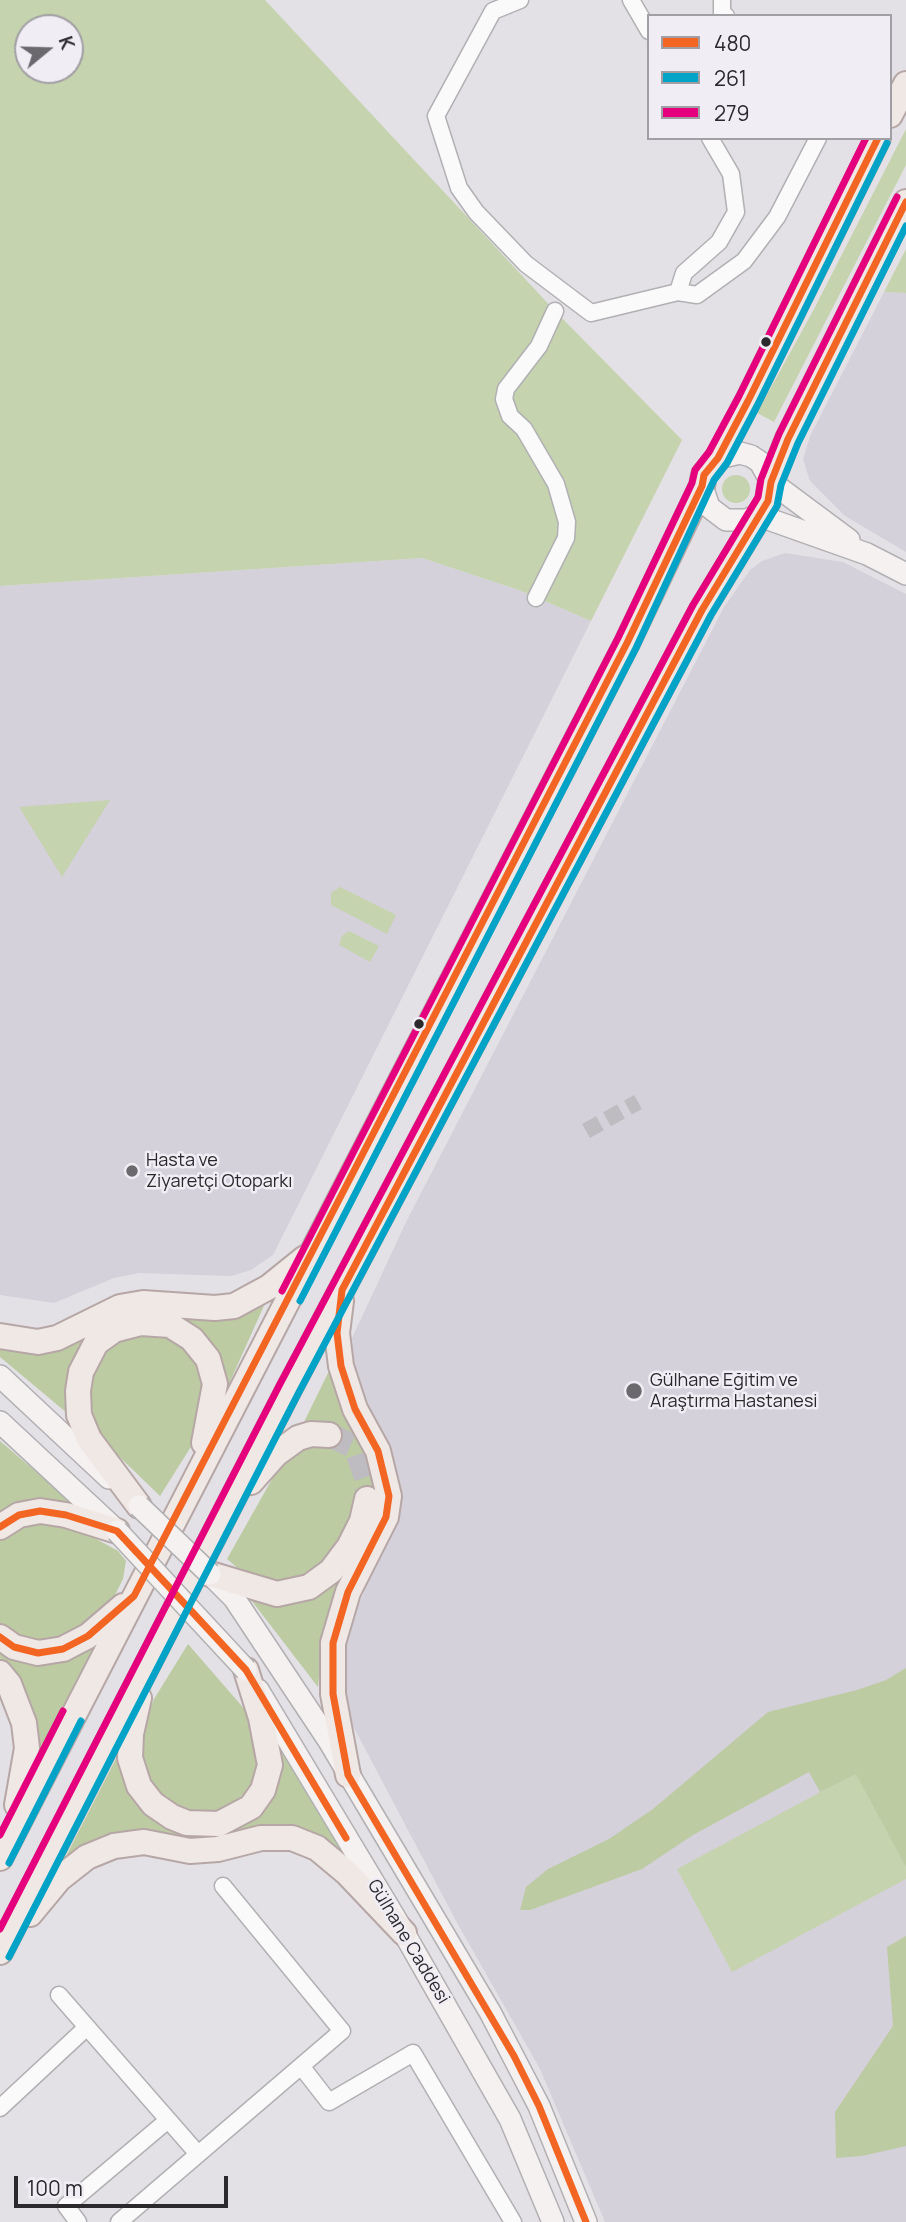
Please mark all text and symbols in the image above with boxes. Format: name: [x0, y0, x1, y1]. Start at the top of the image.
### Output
north arrow: [14, 14, 84, 84]
legend: [647, 14, 892, 140]
text: 480: [714, 29, 751, 57]
text: K: [53, 33, 81, 53]
text: 261: [714, 64, 747, 92]
text: 279: [714, 99, 750, 127]
unlabelled marker: [759, 335, 773, 349]
unlabelled marker: [412, 1017, 426, 1031]
place label: Hasta ve Ziyaretçi Otoparkı: [146, 1150, 292, 1192]
marker: Hasta ve Ziyaretçi Otoparkı: [124, 1163, 140, 1179]
place label: Gülhane Eğitim ve Araştırma Hastanesi: [650, 1370, 818, 1412]
marker: Gülhane Eğitim ve Araştırma Hastanesi: [624, 1381, 644, 1401]
street label: Gülhane Caddesi: [362, 1876, 454, 2008]
scale bar: [18, 2162, 231, 2206]
text: 100 m: [27, 2174, 83, 2202]

